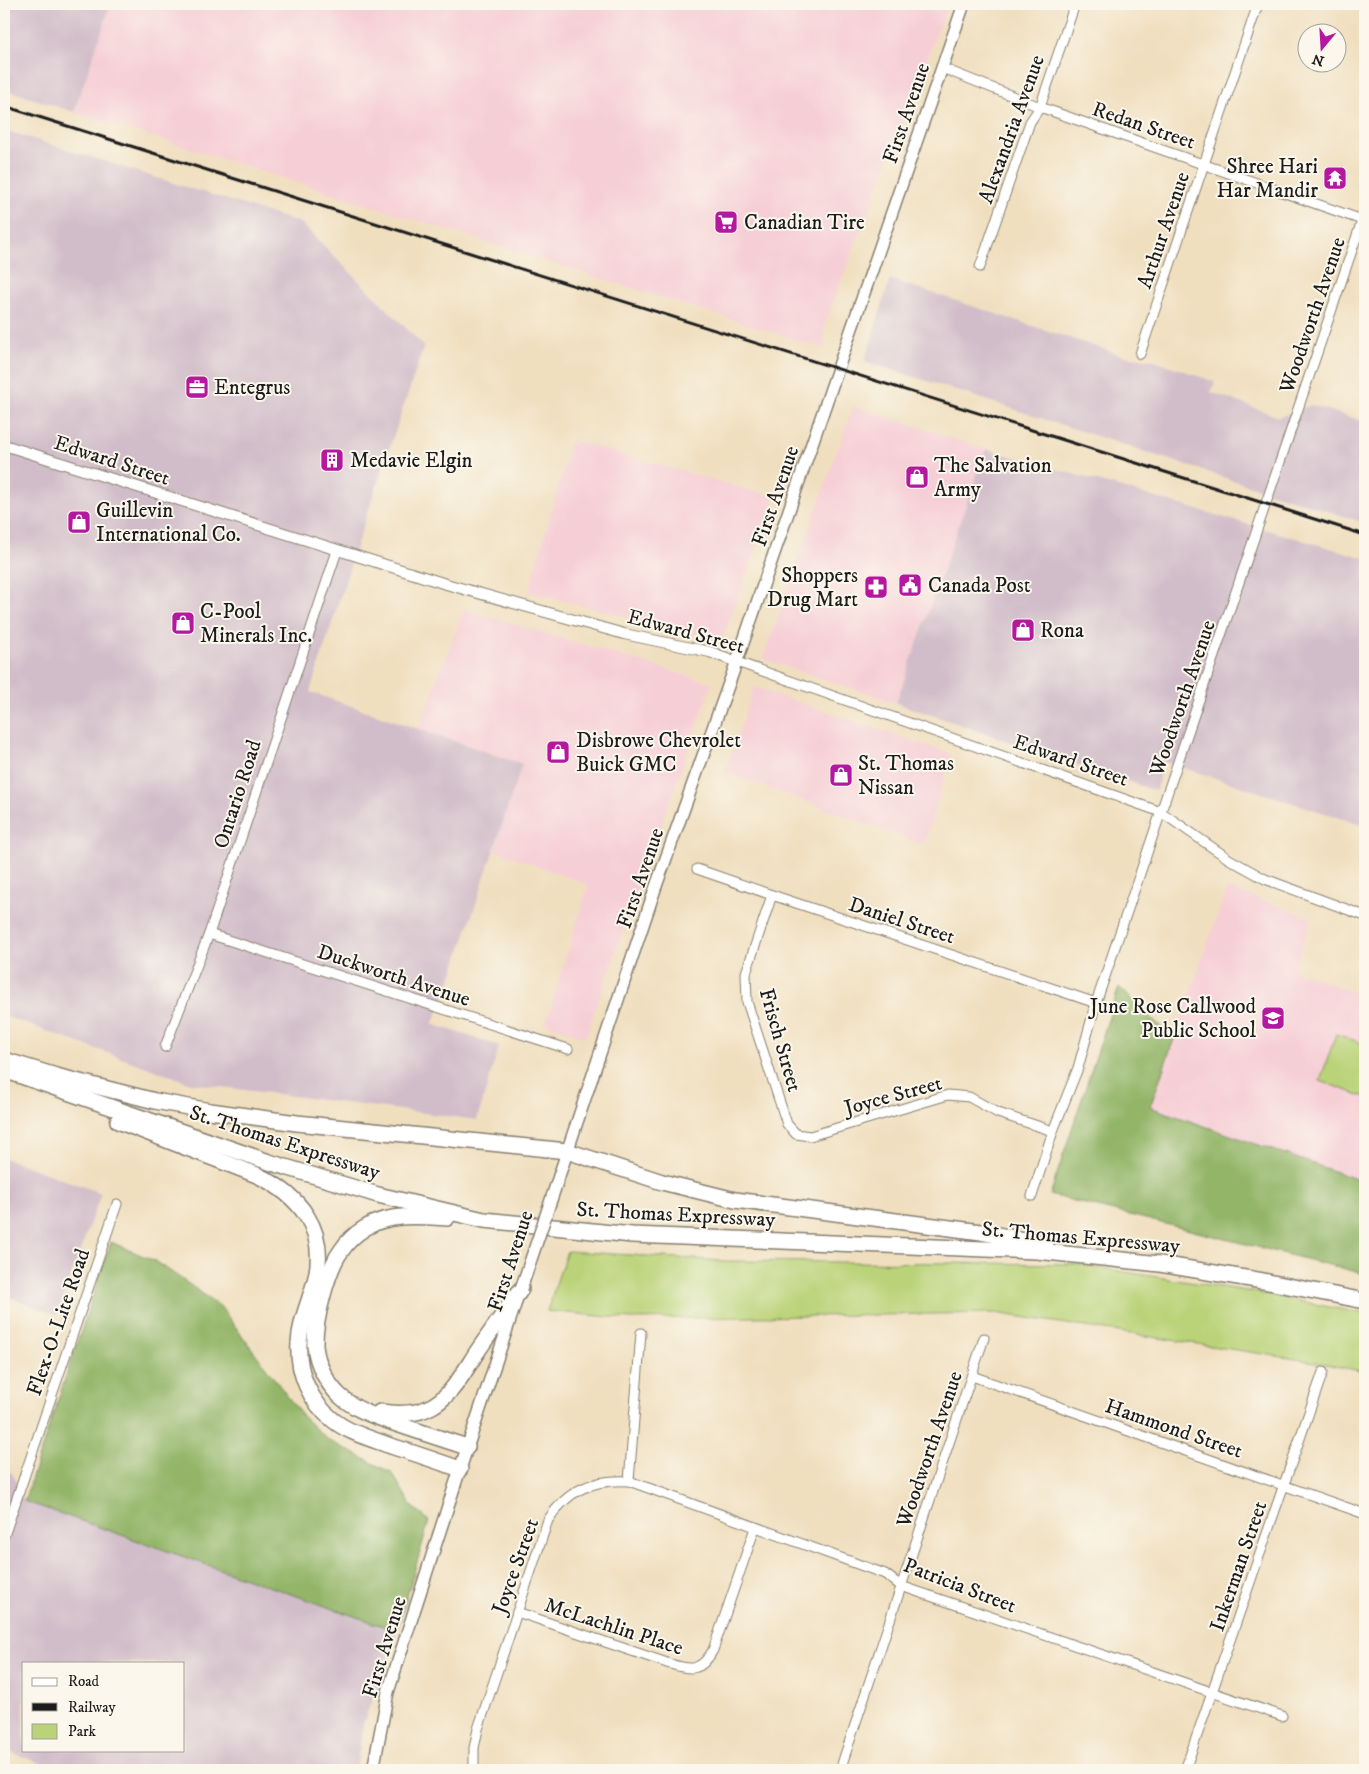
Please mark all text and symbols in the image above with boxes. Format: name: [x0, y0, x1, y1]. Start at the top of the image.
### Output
north arrow: [1296, 22, 1346, 72]
text: N: [1310, 49, 1327, 70]
street label: Alexandria Avenue: [973, 51, 1051, 207]
street label: First Avenue: [878, 59, 936, 167]
street label: Redan Street: [1089, 96, 1199, 156]
place label: Shree Hari Har Mandir: [1216, 154, 1318, 204]
temple icon: Shree Hari Har Mandir: [1322, 165, 1348, 191]
street label: Arthur Avenue: [1132, 168, 1196, 292]
supermarket icon: Canadian Tire: [713, 209, 739, 235]
place label: Canadian Tire: [744, 210, 865, 236]
street label: Woodworth Avenue: [1274, 234, 1352, 398]
office icon: Entegrus: [184, 374, 210, 400]
place label: Entegrus: [214, 375, 290, 401]
street label: Edward Street: [51, 430, 173, 492]
street label: First Avenue: [747, 442, 805, 550]
building icon: Medavie Elgin: [319, 447, 345, 473]
place label: Medavie Elgin: [350, 448, 473, 474]
place label: The Salvation Army: [934, 453, 1052, 503]
shop icon: The Salvation Army: [904, 464, 930, 490]
place label: Guillevin International Co.: [96, 498, 241, 548]
shop icon: Guillevin International Co.: [66, 509, 92, 535]
place label: Shoppers Drug Mart: [767, 563, 858, 613]
public building icon: Canada Post: [897, 572, 923, 598]
place label: Canada Post: [928, 573, 1031, 599]
pharmacy icon: Shoppers Drug Mart: [863, 574, 889, 600]
place label: C-Pool Minerals Inc.: [200, 599, 312, 649]
street label: Edward Street: [624, 604, 747, 660]
shop icon: C-Pool Minerals Inc.: [170, 610, 196, 636]
shop icon: Rona: [1010, 617, 1036, 643]
street label: Woodworth Avenue: [1144, 617, 1222, 781]
place label: Rona: [1040, 618, 1084, 644]
place label: Disbrowe Chevrolet Buick GMC: [576, 728, 741, 778]
street label: Edward Street: [1010, 729, 1132, 793]
street label: Ontario Road: [208, 736, 268, 852]
shop icon: Disbrowe Chevrolet Buick GMC: [545, 739, 571, 765]
place label: St. Thomas Nissan: [858, 751, 954, 801]
shop icon: St. Thomas Nissan: [828, 762, 854, 788]
street label: First Avenue: [612, 824, 670, 932]
street label: Daniel Street: [845, 892, 958, 950]
street label: Duckworth Avenue: [314, 939, 474, 1013]
street label: Frisch Street: [753, 986, 807, 1095]
place label: June Rose Callwood Public School: [1088, 994, 1257, 1044]
school or university icon: June Rose Callwood Public School: [1260, 1005, 1286, 1031]
street label: Joyce Street: [840, 1070, 945, 1122]
street label: St. Thomas Expressway: [186, 1100, 384, 1186]
street label: St. Thomas Expressway: [576, 1197, 777, 1233]
street label: First Avenue: [482, 1207, 540, 1315]
street label: St. Thomas Expressway: [981, 1216, 1182, 1260]
street label: Flex-O-Lite Road: [22, 1245, 96, 1399]
street label: Woodworth Avenue: [891, 1368, 969, 1532]
street label: Hammond Street: [1101, 1393, 1246, 1465]
street label: Inkerman Street: [1204, 1497, 1273, 1635]
street label: Joyce Street: [486, 1515, 545, 1620]
street label: Patricia Street: [900, 1553, 1020, 1619]
street label: McLachlin Place: [541, 1592, 687, 1662]
street label: First Avenue: [357, 1593, 413, 1701]
legend: [22, 1662, 185, 1752]
text: Road: [68, 1672, 100, 1691]
text: Railway: [68, 1698, 116, 1717]
text: Park: [68, 1722, 97, 1741]

